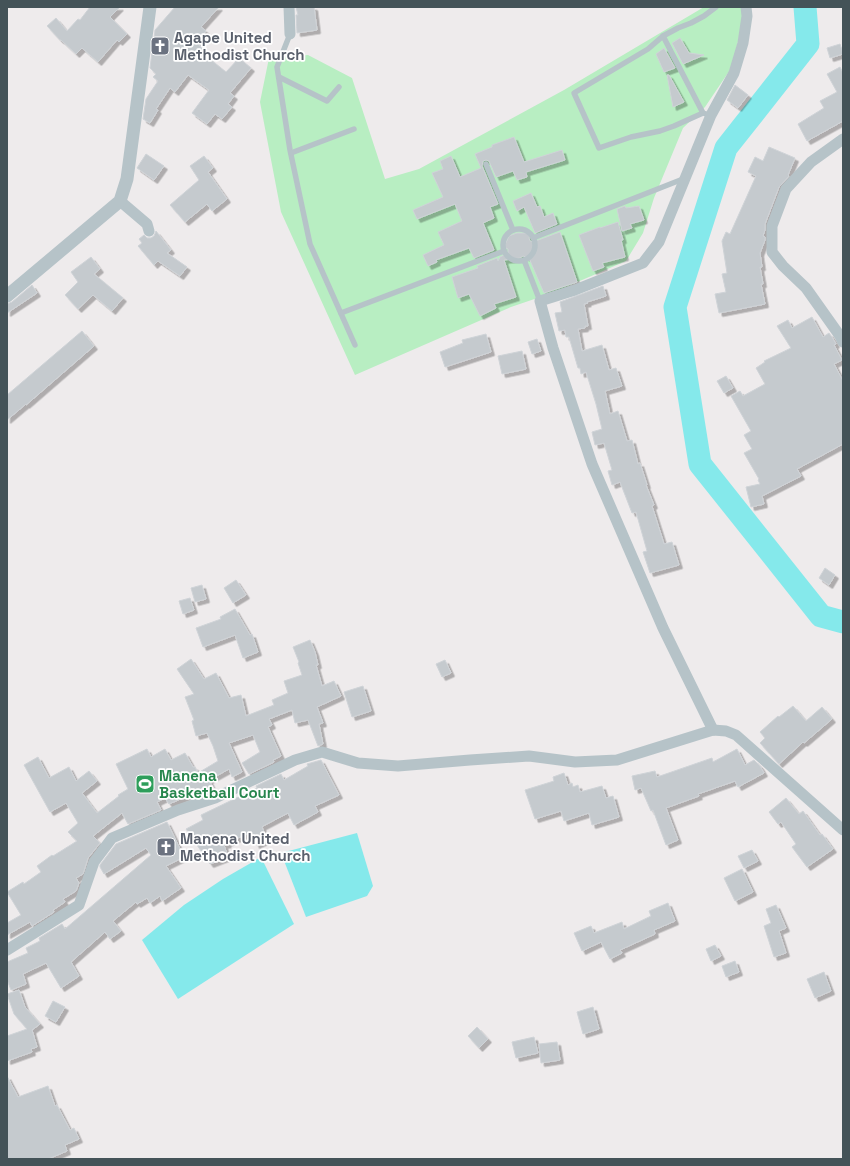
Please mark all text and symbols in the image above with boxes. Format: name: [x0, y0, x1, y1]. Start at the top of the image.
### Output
place label: Agape United Methodist Church: [174, 28, 305, 64]
church icon: Agape United Methodist Church: [149, 35, 171, 57]
place label: Manena Basketball Court: [159, 766, 280, 802]
sports icon: Manena Basketball Court: [134, 773, 156, 795]
place label: Manena United Methodist Church: [180, 829, 311, 865]
church icon: Manena United Methodist Church: [155, 836, 177, 858]

